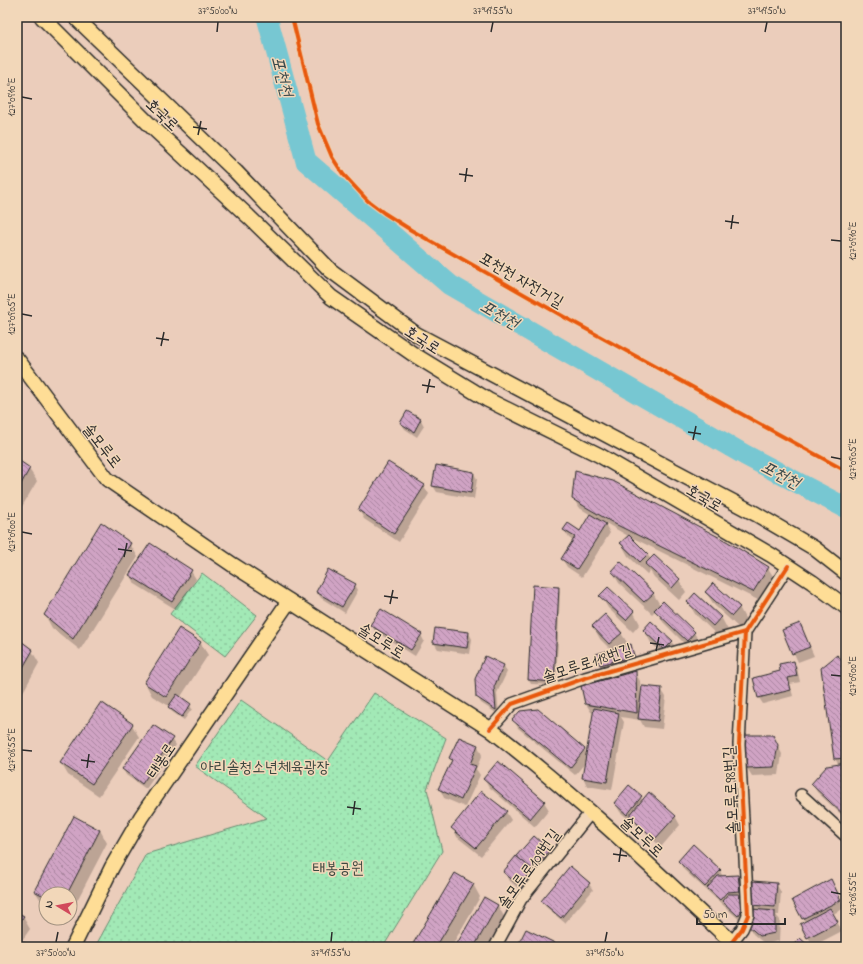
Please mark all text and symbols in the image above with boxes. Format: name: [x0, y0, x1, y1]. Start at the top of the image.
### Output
text: 37°50'00"N: [198, 4, 238, 19]
text: 37°49'55"N: [473, 4, 513, 19]
text: 37°49'50"N: [748, 4, 786, 19]
water label: 포천천: [264, 53, 300, 102]
text: 127°09'10"E: [5, 77, 20, 117]
street label: 호국로: [139, 93, 184, 137]
text: 127°09'10"E: [846, 221, 861, 261]
street label: 포천천 자전거길: [474, 247, 568, 315]
text: 127°09'05"E: [5, 293, 20, 335]
water label: 포천천: [475, 294, 525, 338]
street label: 호국로: [399, 320, 445, 361]
street label: 솔모루로: [76, 419, 127, 474]
text: 127°09'05"E: [846, 438, 861, 480]
water label: 포천천: [756, 455, 806, 497]
street label: 호국로: [681, 479, 727, 519]
text: 127°09'00"E: [5, 512, 20, 552]
street label: 솔모루로: [353, 618, 409, 666]
street label: 솔모루로118번길: [539, 638, 636, 690]
text: 127°09'00"E: [846, 656, 861, 696]
text: 127°08'55"E: [5, 728, 20, 772]
street label: 태봉로: [141, 738, 182, 784]
street label: 솔모루로98번길: [718, 745, 746, 835]
park label: 아리솔청소년체육광장: [201, 756, 330, 780]
street label: 솔모루로: [615, 811, 669, 864]
street label: 솔모루로109번길: [492, 824, 567, 914]
park label: 태봉공원: [312, 857, 364, 881]
text: 127°08'55"E: [846, 872, 861, 916]
north arrow: [38, 886, 78, 926]
text: N: [41, 899, 58, 909]
scale bar: [697, 900, 785, 926]
text: 50 m: [703, 906, 727, 924]
text: 37°50'00"N: [36, 946, 76, 961]
text: 37°49'55"N: [311, 946, 351, 961]
text: 37°49'50"N: [586, 946, 624, 961]

